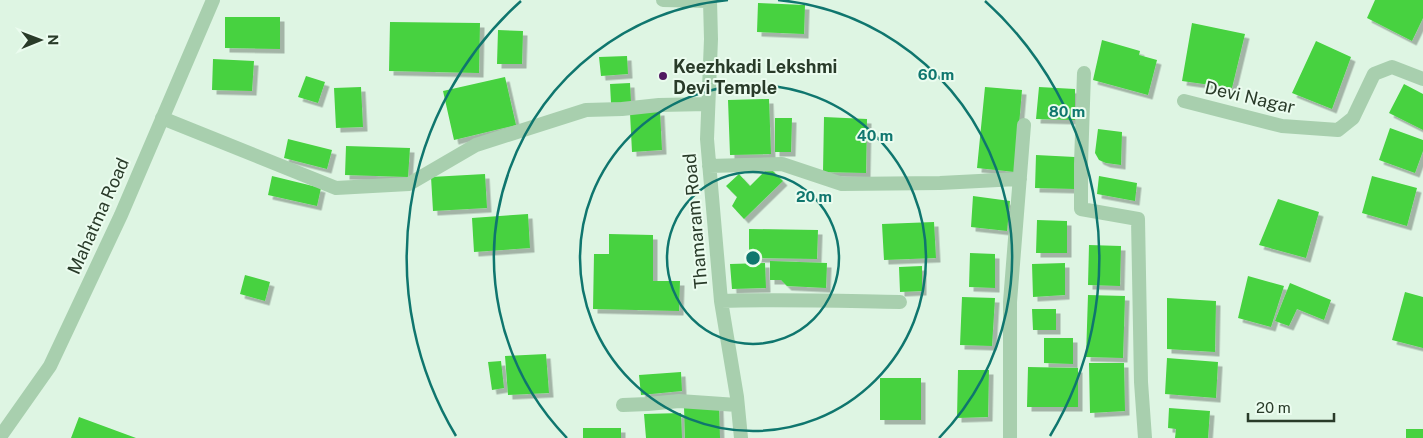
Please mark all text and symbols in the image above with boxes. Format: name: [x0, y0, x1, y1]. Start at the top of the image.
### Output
north arrow: [15, 15, 65, 65]
text: N: [45, 34, 61, 45]
place label: Keezhkadi Lekshmi Devi Temple: [673, 56, 837, 98]
text: 60 m: [918, 66, 954, 83]
marker: Keezhkadi Lekshmi Devi Temple: [657, 70, 669, 82]
street label: Devi Nagar: [1203, 76, 1297, 118]
text: 80 m: [1049, 103, 1085, 120]
text: 40 m: [857, 127, 893, 144]
street label: Thamaram Road: [679, 152, 711, 290]
street label: Mahatma Road: [63, 155, 133, 277]
text: 20 m: [796, 188, 832, 205]
centre of rings: [744, 249, 762, 267]
scale bar: [1248, 390, 1334, 422]
text: 20 m: [1256, 399, 1291, 416]

